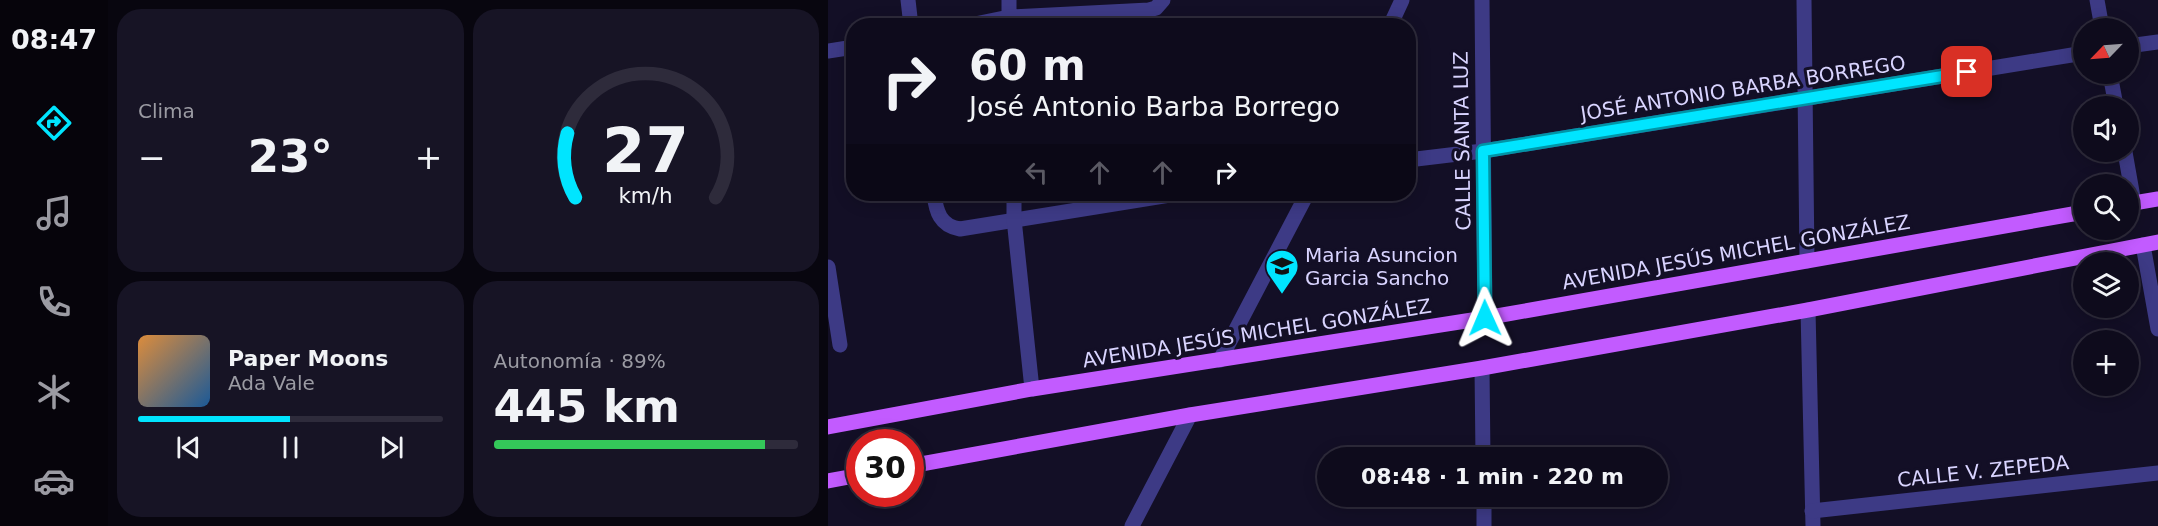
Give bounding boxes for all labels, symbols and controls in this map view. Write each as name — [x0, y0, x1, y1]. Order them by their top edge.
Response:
north arrow — [2073, 18, 2139, 84]
map controls — [2073, 18, 2139, 396]
text: 08:47 — [11, 24, 97, 55]
text: 60 m — [969, 41, 1086, 90]
icon: right — [870, 42, 948, 120]
pin — [1941, 46, 1992, 97]
street label: JOSÉ ANTONIO BARBA BORREGO — [1577, 50, 1907, 126]
street label: CALLE SANTA LUZ — [1448, 51, 1476, 231]
icon: arrive — [1950, 55, 1983, 88]
text: José Antonio Barba Borrego — [969, 91, 1340, 122]
button: sound — [2073, 96, 2139, 162]
text: Clima — [138, 99, 195, 123]
icon: directions — [33, 102, 75, 144]
text: 27 — [602, 114, 689, 187]
text: 23° — [248, 130, 333, 183]
text: − — [138, 138, 166, 177]
text: + — [415, 138, 443, 177]
icon: left — [1020, 156, 1053, 189]
icon: ahead — [1083, 156, 1116, 189]
icon: ahead — [1146, 156, 1179, 189]
icon: right — [1209, 156, 1242, 189]
button: search — [2073, 174, 2139, 240]
text: km/h — [619, 183, 673, 208]
icon: music — [33, 192, 75, 234]
street label: AVENIDA JESÚS MICHEL GONZÁLEZ — [1560, 210, 1912, 294]
place label: Maria Asuncion Garcia Sancho — [1305, 243, 1458, 290]
school or university icon: Maria Asuncion Garcia Sancho — [1264, 248, 1300, 295]
button: layers — [2073, 252, 2139, 318]
icon: phone — [33, 281, 75, 323]
position arrow — [1453, 286, 1517, 350]
street label: AVENIDA JESÚS MICHEL GONZÁLEZ — [1081, 294, 1433, 372]
button: + — [2073, 330, 2139, 396]
text: Paper Moons — [228, 346, 388, 371]
text: Autonomía · 89% — [494, 349, 666, 373]
icon: climate — [33, 371, 75, 413]
text: Ada Vale — [228, 371, 315, 395]
text: 445 km — [494, 380, 680, 433]
speed limit sign: 30 — [846, 429, 924, 507]
icon: previous — [172, 431, 205, 464]
icon: pause — [274, 431, 307, 464]
icon: next — [375, 431, 408, 464]
street label: CALLE V. ZEPEDA — [1896, 450, 2070, 492]
icon: car — [33, 460, 75, 502]
text: 08:48 · 1 min · 220 m — [1361, 464, 1624, 489]

